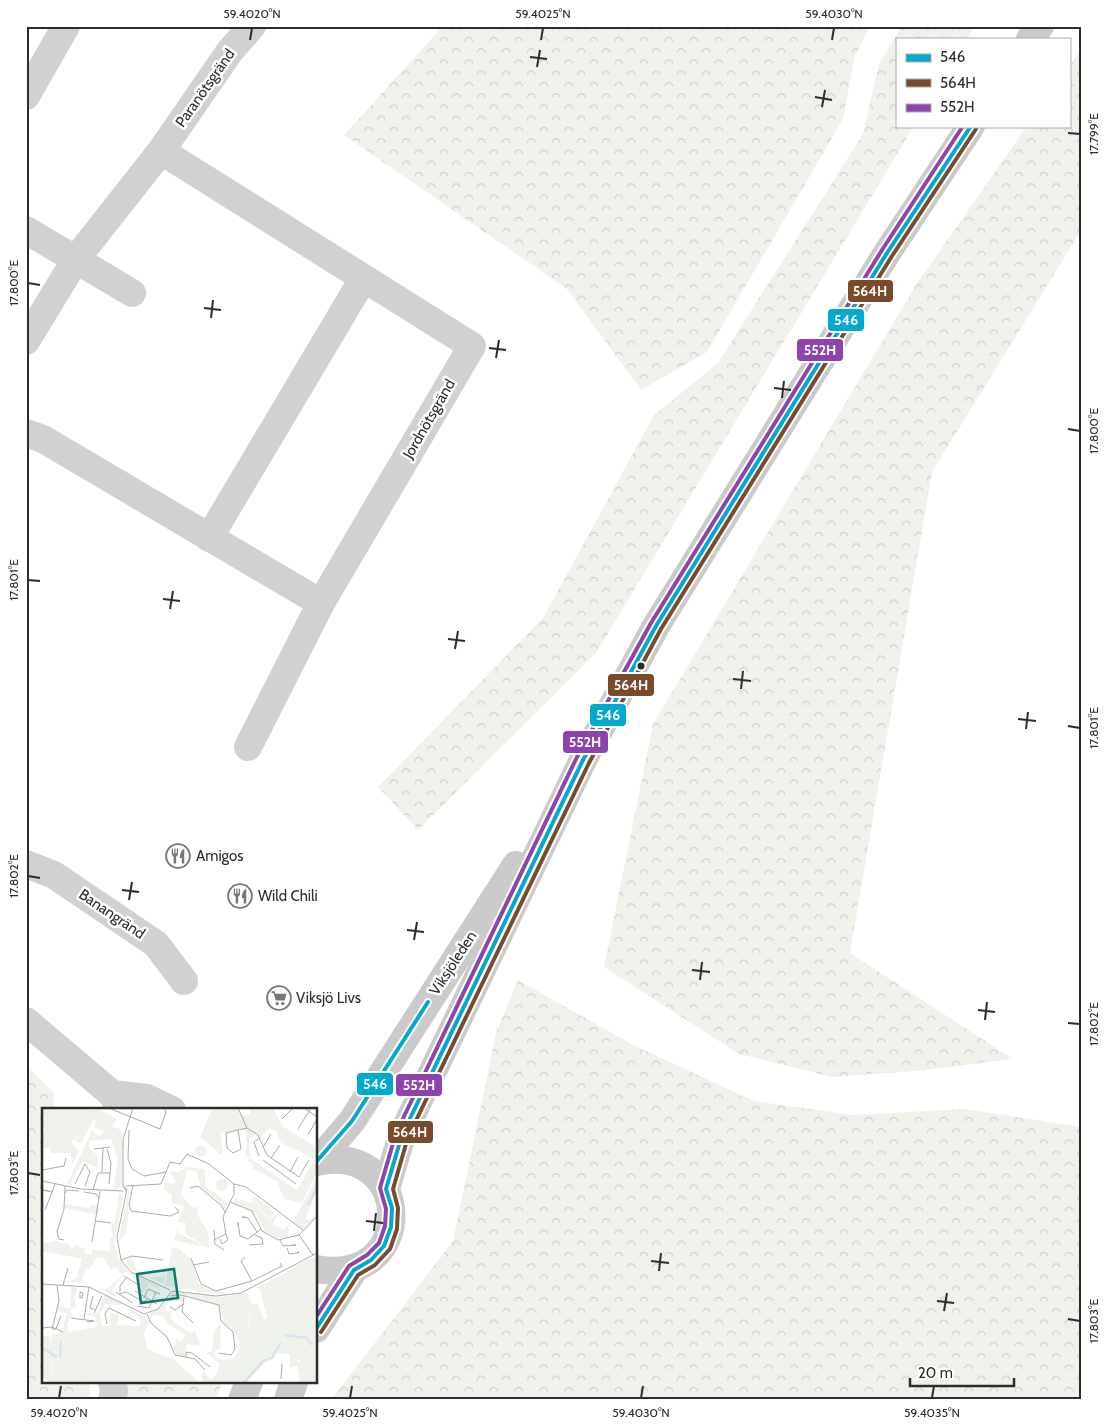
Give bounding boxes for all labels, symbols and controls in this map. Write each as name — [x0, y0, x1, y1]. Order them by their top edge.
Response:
text: 59.4020°N — [223, 6, 281, 21]
text: 59.4025°N — [515, 6, 571, 21]
text: 59.4030°N — [805, 6, 863, 21]
legend — [896, 38, 1070, 128]
street label: Paranötsgränd — [171, 45, 239, 131]
text: 546 — [940, 48, 965, 66]
text: 564H — [940, 74, 976, 92]
text: 552H — [940, 98, 975, 116]
text: 17.799°E — [1086, 113, 1101, 155]
text: 17.800°E — [6, 260, 21, 306]
line badge: 564H — [847, 279, 894, 303]
text: 564H — [853, 282, 887, 300]
line badge: 546 — [827, 308, 865, 332]
text: 546 — [834, 311, 858, 329]
line badge: 552H — [796, 338, 844, 362]
text: 552H — [804, 341, 836, 359]
street label: Jordnötsgränd — [399, 376, 459, 463]
text: 17.800°E — [1086, 408, 1101, 454]
text: 17.801°E — [6, 559, 21, 601]
unlabelled marker — [636, 661, 646, 671]
line badge: 564H — [607, 673, 655, 697]
text: 564H — [614, 676, 648, 694]
line badge: 546 — [589, 703, 627, 727]
text: 546 — [596, 706, 620, 724]
text: 17.801°E — [1086, 707, 1101, 749]
line badge: 552H — [562, 730, 609, 754]
text: 552H — [569, 733, 601, 751]
restaurant icon: Amigos — [165, 843, 191, 869]
place label: Amigos — [196, 847, 244, 865]
text: 17.802°E — [6, 854, 21, 898]
restaurant icon: Wild Chili — [227, 883, 253, 909]
street label: Banangränd — [75, 885, 149, 943]
place label: Wild Chili — [258, 887, 318, 905]
street label: Viksjöleden — [426, 928, 480, 998]
supermarket icon: Viksjö Livs — [266, 985, 292, 1011]
place label: Viksjö Livs — [296, 989, 361, 1007]
text: 17.802°E — [1086, 1002, 1101, 1046]
line badge: 546 — [356, 1072, 394, 1096]
line badge: 552H — [395, 1073, 443, 1097]
text: 546 — [363, 1075, 387, 1093]
text: 552H — [403, 1076, 435, 1094]
inset map — [42, 1108, 318, 1384]
line badge: 564H — [387, 1120, 434, 1144]
text: 564H — [393, 1123, 427, 1141]
text: 17.803°E — [6, 1151, 21, 1195]
text: 17.803°E — [1086, 1299, 1101, 1343]
scale bar — [910, 1356, 1014, 1388]
text: 20 m — [918, 1364, 953, 1382]
text: 59.4020°N — [30, 1405, 88, 1420]
text: 59.4025°N — [322, 1405, 378, 1420]
text: 59.4030°N — [612, 1405, 670, 1420]
text: 59.4035°N — [904, 1405, 960, 1420]

